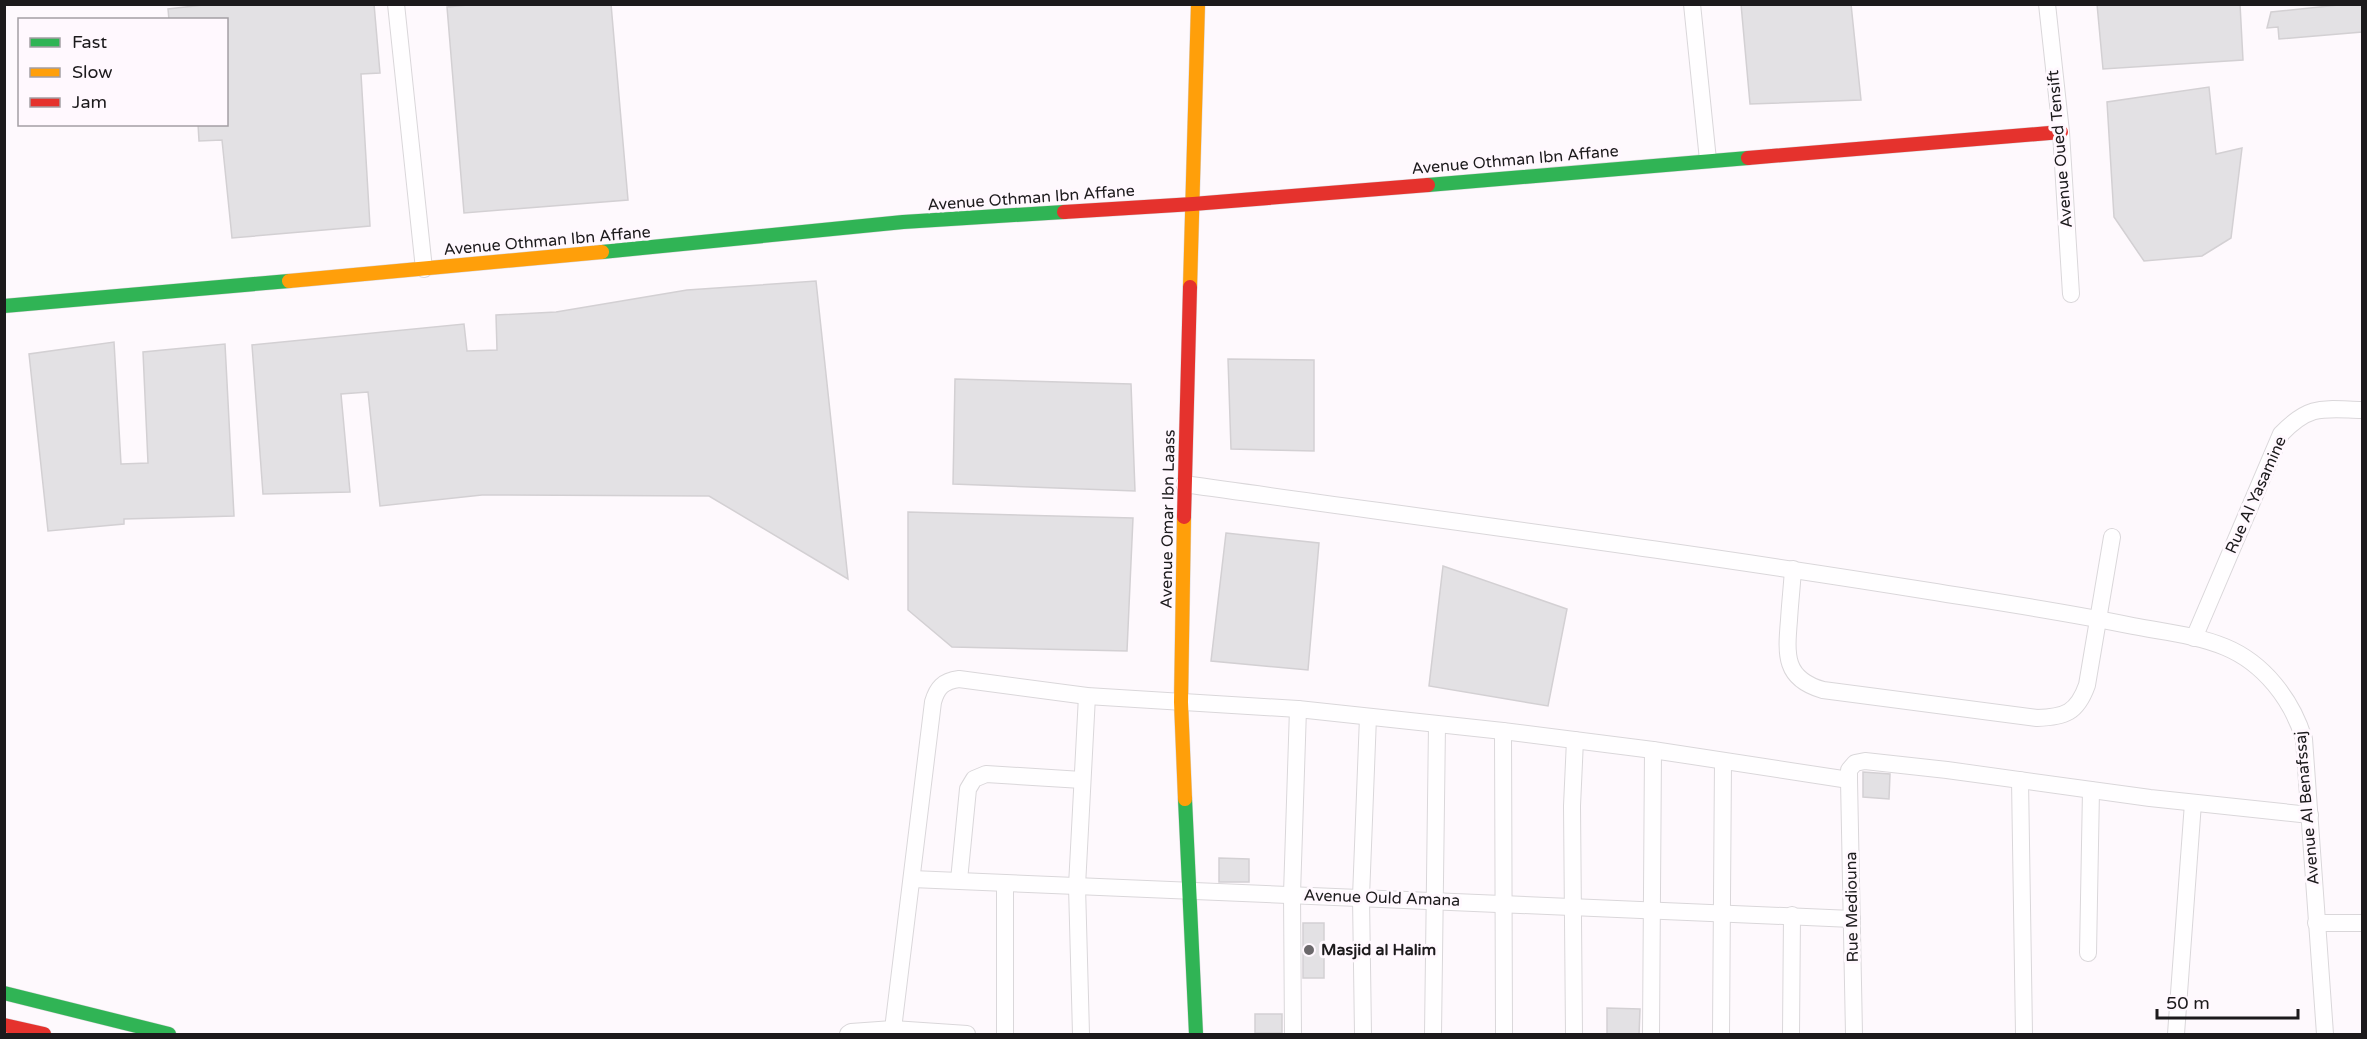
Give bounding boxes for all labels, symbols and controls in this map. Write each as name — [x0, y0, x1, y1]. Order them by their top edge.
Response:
legend — [18, 18, 228, 126]
text: Fast — [72, 31, 107, 53]
text: Slow — [72, 61, 113, 83]
street label: Avenue Oued Tensift — [2043, 69, 2077, 229]
text: Jam — [72, 91, 107, 113]
street label: Avenue Othman Ibn Affane — [1411, 141, 1619, 179]
street label: Avenue Othman Ibn Affane — [927, 181, 1135, 215]
street label: Avenue Othman Ibn Affane — [443, 222, 651, 260]
street label: Avenue Omar Ibn Laass — [1156, 429, 1180, 609]
street label: Rue Al Yasamine — [2221, 433, 2291, 557]
street label: Avenue Al Benafssaj — [2290, 730, 2324, 886]
street label: Rue Mediouna — [1841, 851, 1863, 963]
street label: Avenue Ould Amana — [1303, 885, 1461, 911]
place label: Masjid al Halim — [1321, 940, 1436, 960]
marker: Masjid al Halim — [1302, 943, 1316, 957]
scale bar — [2157, 982, 2298, 1020]
text: 50 m — [2166, 992, 2210, 1014]

